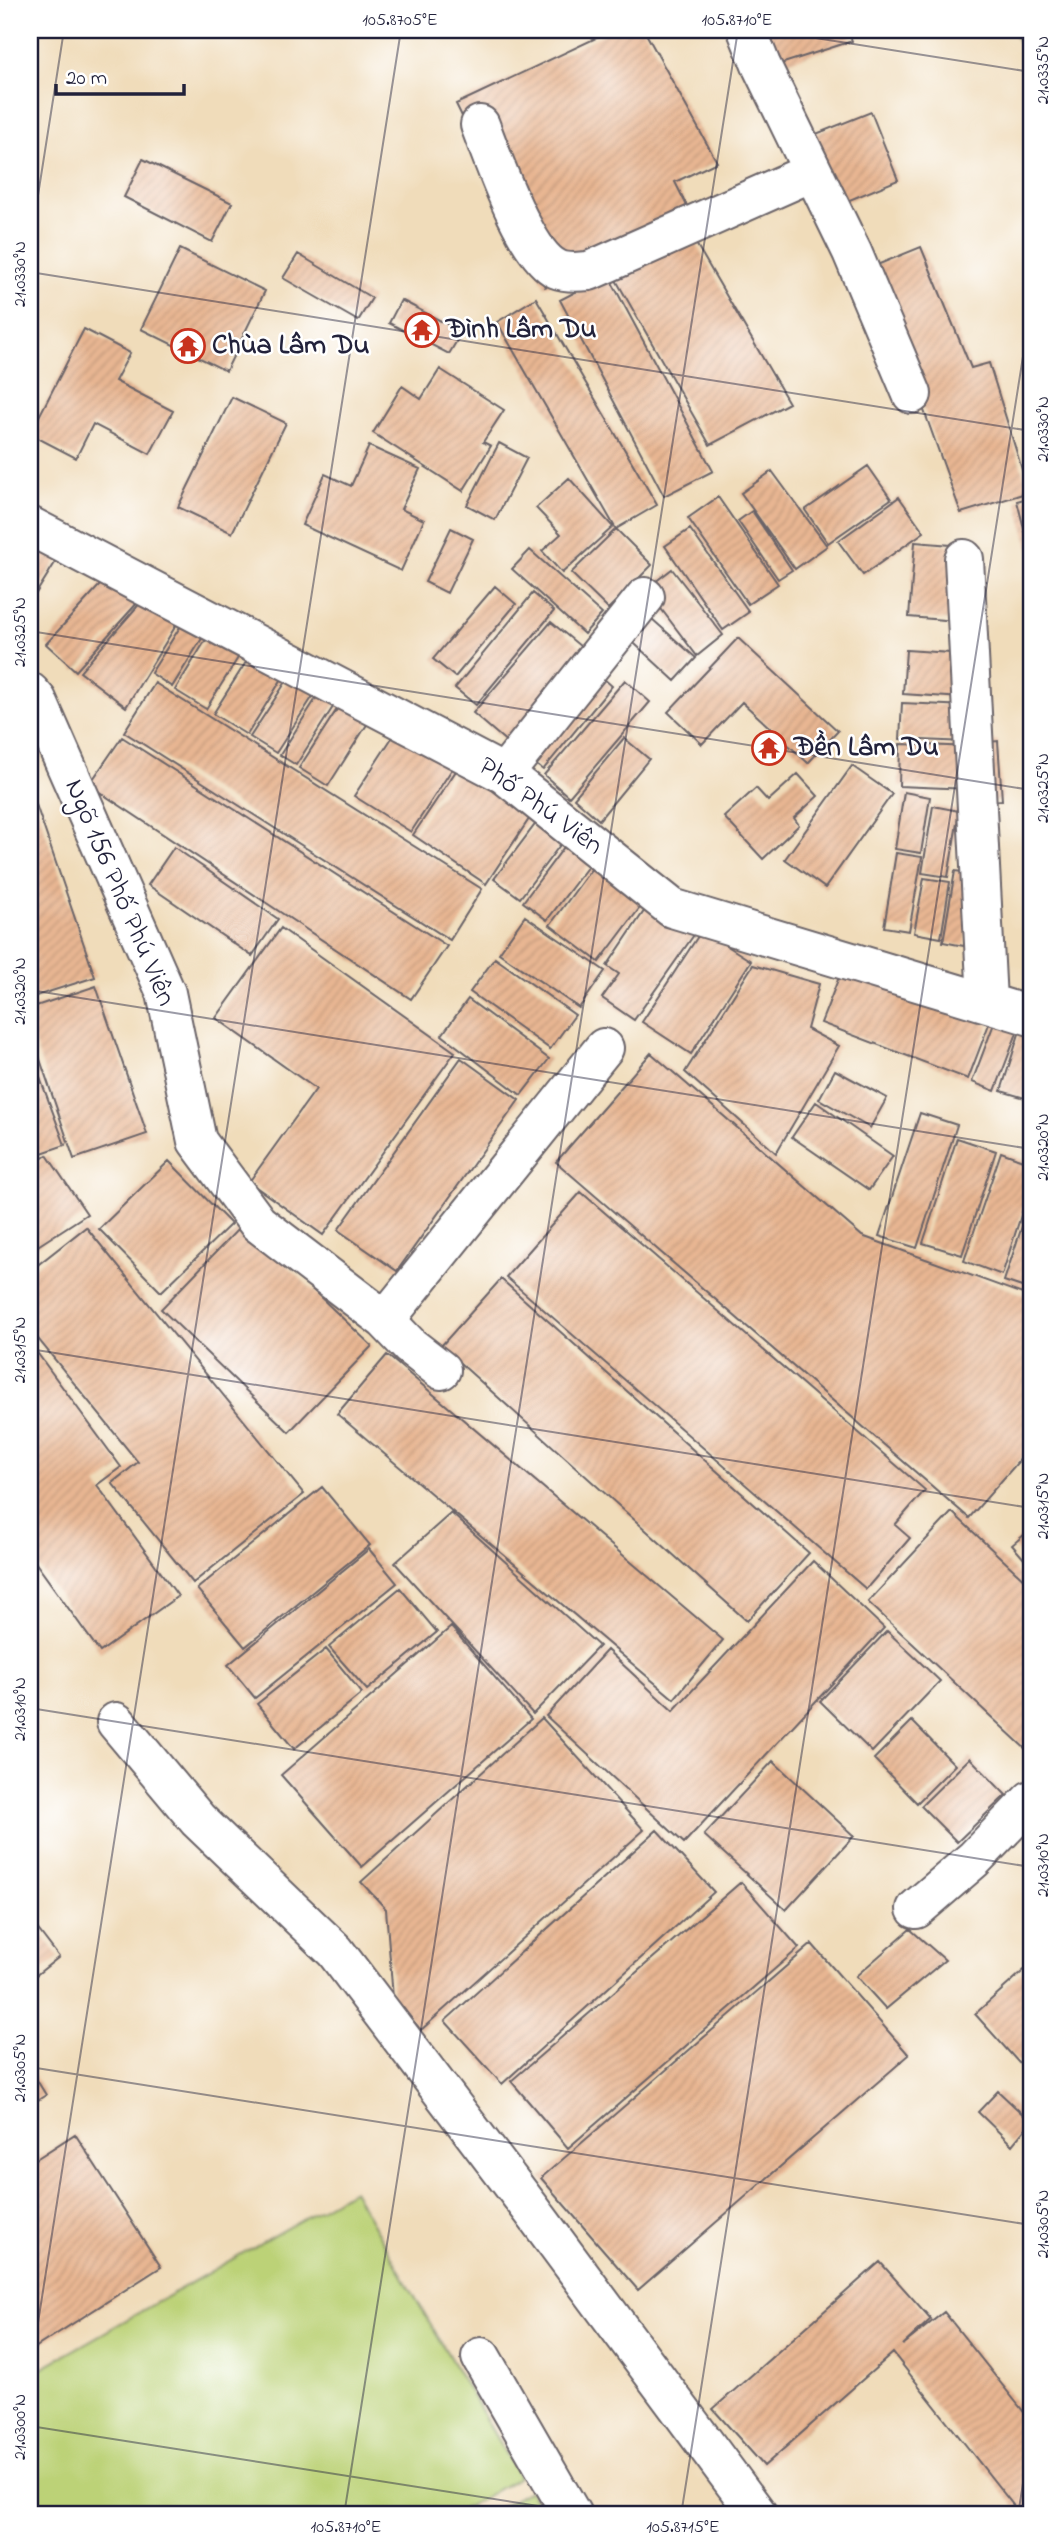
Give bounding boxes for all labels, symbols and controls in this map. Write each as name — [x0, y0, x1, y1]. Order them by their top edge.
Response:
text: 105.8705°E — [362, 8, 438, 34]
text: 105.8710°E — [702, 8, 773, 34]
text: 21.0335°N — [1031, 36, 1057, 104]
scale bar — [56, 52, 184, 96]
text: 20 m — [66, 64, 107, 94]
text: 21.0330°N — [8, 241, 34, 307]
place label: Đình Lâm Du — [444, 310, 596, 351]
temple icon: Đình Lâm Du — [403, 311, 441, 349]
place label: Chùa Lâm Du — [212, 326, 369, 367]
temple icon: Chùa Lâm Du — [169, 327, 207, 365]
text: 21.0330°N — [1031, 396, 1057, 462]
text: 21.0325°N — [8, 597, 34, 667]
place label: Đền Lâm Du — [792, 728, 939, 769]
temple icon: Đền Lâm Du — [750, 729, 788, 767]
street label: Phố Phú Viên — [469, 747, 611, 867]
text: 21.0325°N — [1031, 753, 1057, 823]
street label: Ngõ 156 Phố Phú Viên — [53, 773, 185, 1013]
text: 21.0320°N — [8, 957, 34, 1025]
text: 21.0320°N — [1031, 1113, 1057, 1181]
text: 21.0315°N — [8, 1317, 34, 1383]
text: 21.0315°N — [1031, 1473, 1057, 1539]
text: 21.0310°N — [8, 1677, 34, 1741]
text: 21.0310°N — [1031, 1833, 1057, 1897]
text: 21.0305°N — [8, 2034, 34, 2102]
text: 21.0305°N — [1031, 2190, 1057, 2258]
text: 21.0300°N — [8, 2394, 34, 2460]
text: 105.8710°E — [311, 2515, 382, 2541]
text: 105.8715°E — [646, 2515, 720, 2541]

